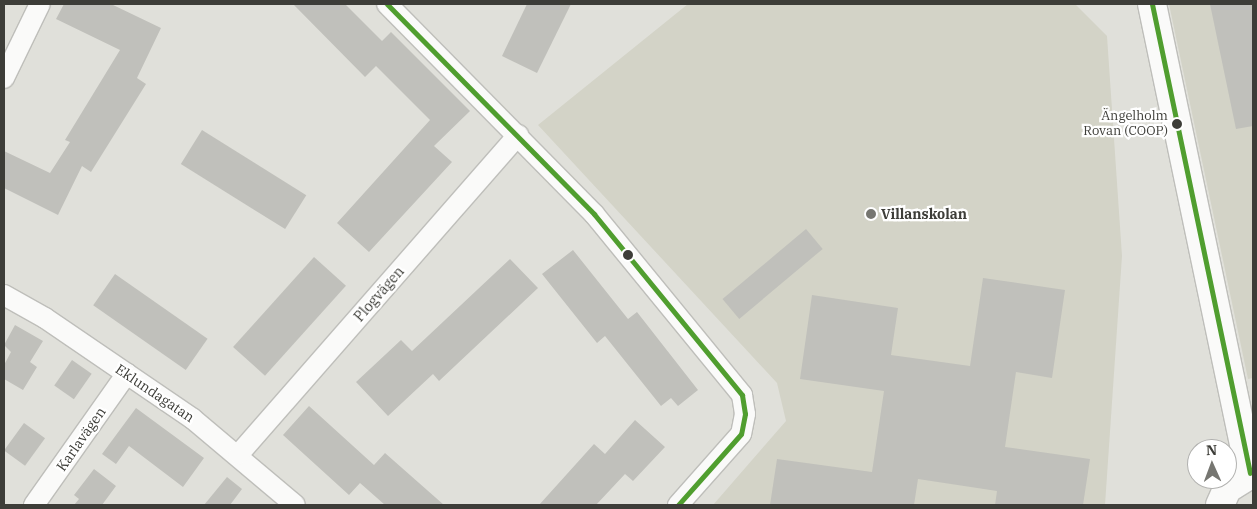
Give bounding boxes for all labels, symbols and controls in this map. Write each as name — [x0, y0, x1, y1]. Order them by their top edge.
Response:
place label: Ängelholm Rovan (COOP) — [1083, 109, 1168, 140]
marker: Ängelholm Rovan (COOP) — [1172, 119, 1182, 129]
place label: Villanskolan — [881, 206, 967, 222]
marker: Villanskolan — [865, 208, 877, 220]
unlabelled marker — [623, 250, 633, 260]
street label: Plogvägen — [351, 263, 407, 325]
street label: Eklundagatan — [112, 360, 198, 426]
street label: Karlavägen — [53, 404, 109, 474]
north arrow — [1187, 439, 1237, 489]
text: N — [1206, 441, 1217, 459]

